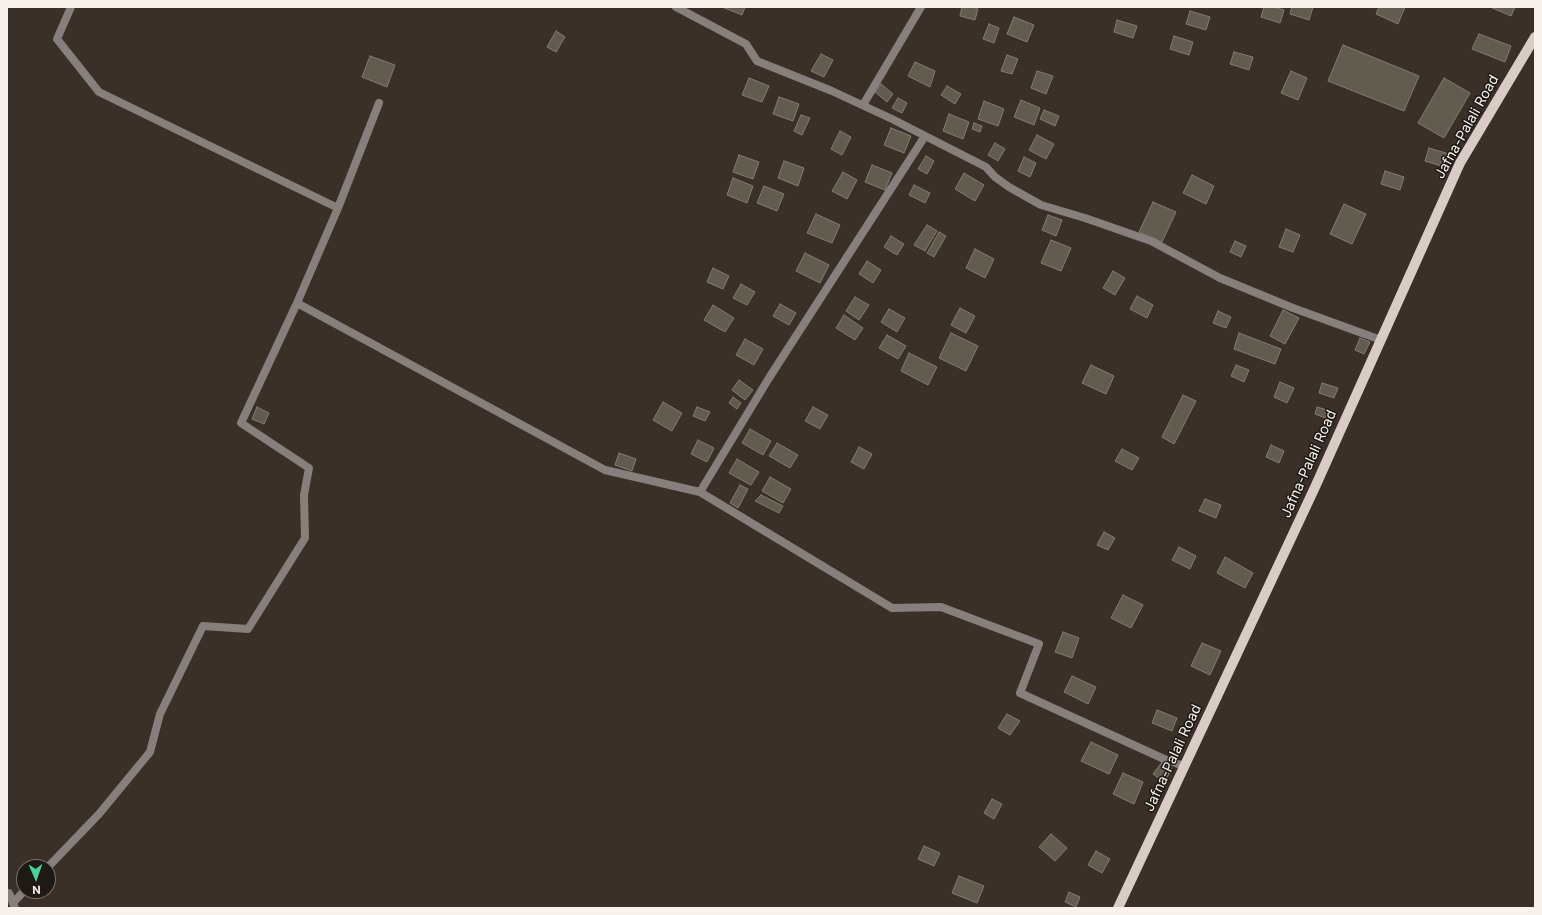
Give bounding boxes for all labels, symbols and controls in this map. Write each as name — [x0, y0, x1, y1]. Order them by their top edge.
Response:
street label: Jafna-Palali Road — [1431, 72, 1503, 182]
street label: Jafna-Palali Road — [1278, 408, 1340, 520]
street label: Jafna-Palali Road — [1141, 702, 1205, 814]
north arrow — [16, 859, 56, 899]
text: N — [32, 883, 41, 897]

